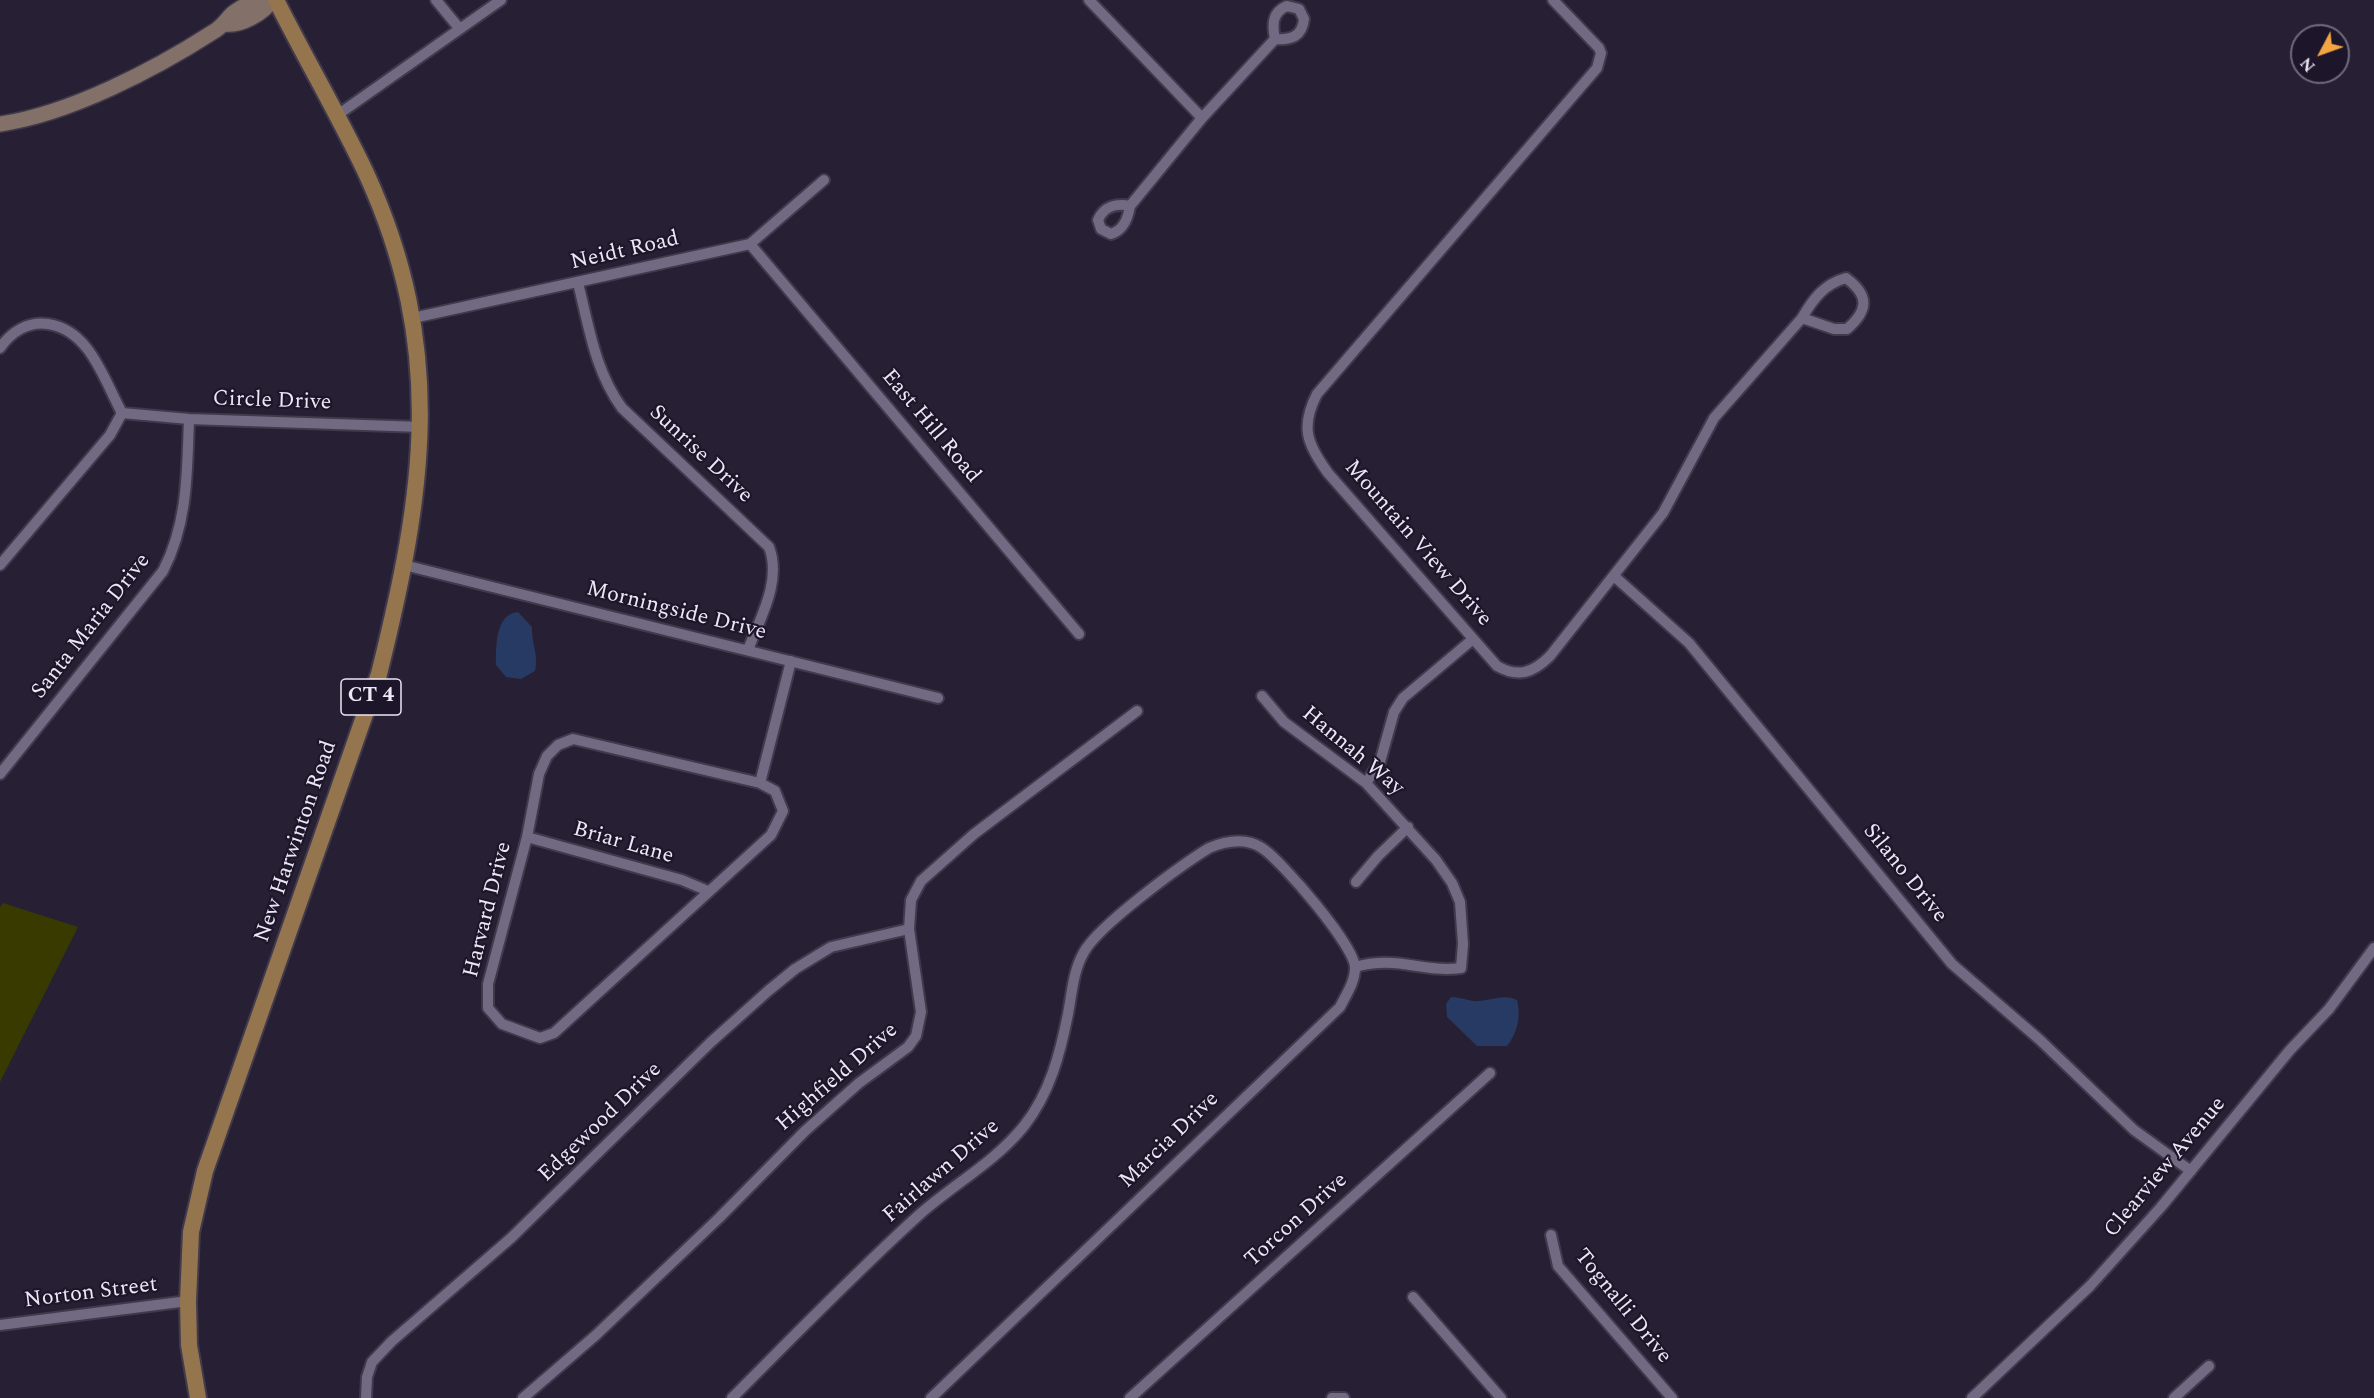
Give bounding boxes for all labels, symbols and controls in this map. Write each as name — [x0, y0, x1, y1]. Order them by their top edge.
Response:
north arrow — [2290, 24, 2350, 84]
text: N — [2295, 52, 2321, 77]
street label: Neidt Road — [568, 227, 682, 277]
street label: East Hill Road — [875, 365, 985, 489]
street label: Circle Drive — [212, 387, 332, 417]
street label: Sunrise Drive — [643, 400, 757, 510]
street label: Mountain View Drive — [1338, 455, 1496, 633]
street label: Santa Maria Drive — [27, 549, 157, 705]
street label: Morningside Drive — [583, 577, 769, 647]
road number: CT 4 — [341, 679, 401, 715]
street label: Hannah Way — [1295, 702, 1409, 802]
street label: New Harwinton Road — [250, 738, 344, 946]
street label: Briar Lane — [570, 817, 676, 871]
street label: Silano Drive — [1856, 819, 1952, 929]
street label: Harvard Drive — [459, 839, 519, 981]
street label: Highfield Drive — [772, 1018, 904, 1138]
street label: Edgewood Drive — [534, 1057, 668, 1189]
street label: Marcia Drive — [1115, 1087, 1225, 1195]
street label: Clearview Avenue — [2099, 1092, 2233, 1244]
street label: Fairlawn Drive — [878, 1114, 1006, 1230]
street label: Torcon Drive — [1240, 1168, 1354, 1274]
street label: Tognalli Drive — [1568, 1244, 1676, 1370]
street label: Norton Street — [23, 1273, 159, 1315]

